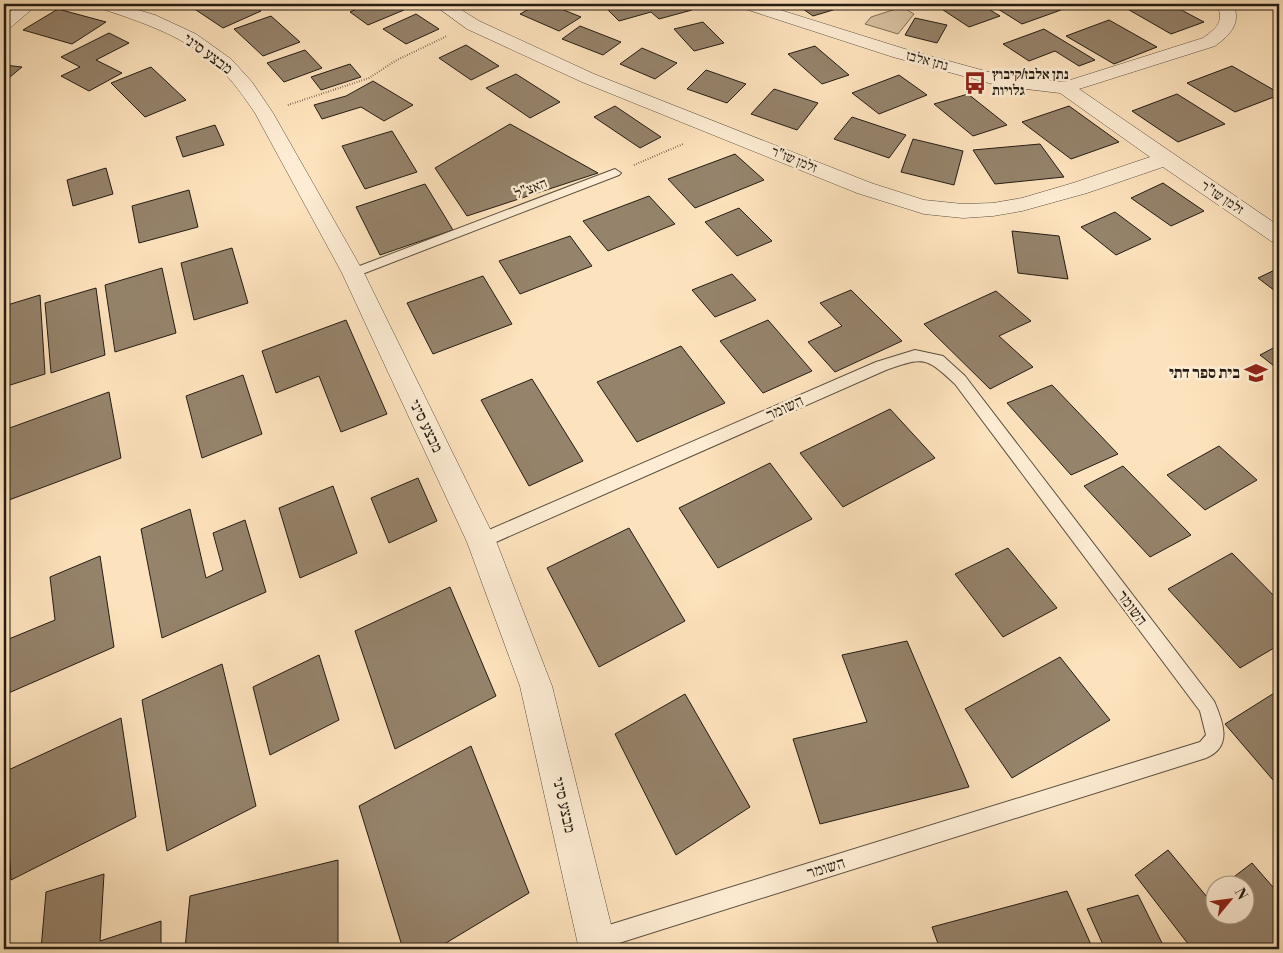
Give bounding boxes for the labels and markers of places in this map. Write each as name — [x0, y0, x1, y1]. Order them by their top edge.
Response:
place label: נתן אלבז/קיבוץ גלויות — [992, 66, 1069, 100]
bus stop icon: נתן אלבז/קיבוץ גלויות — [962, 70, 988, 96]
school or university icon: בית ספר דתי — [1243, 360, 1269, 386]
place label: בית ספר דתי — [1169, 363, 1240, 383]

